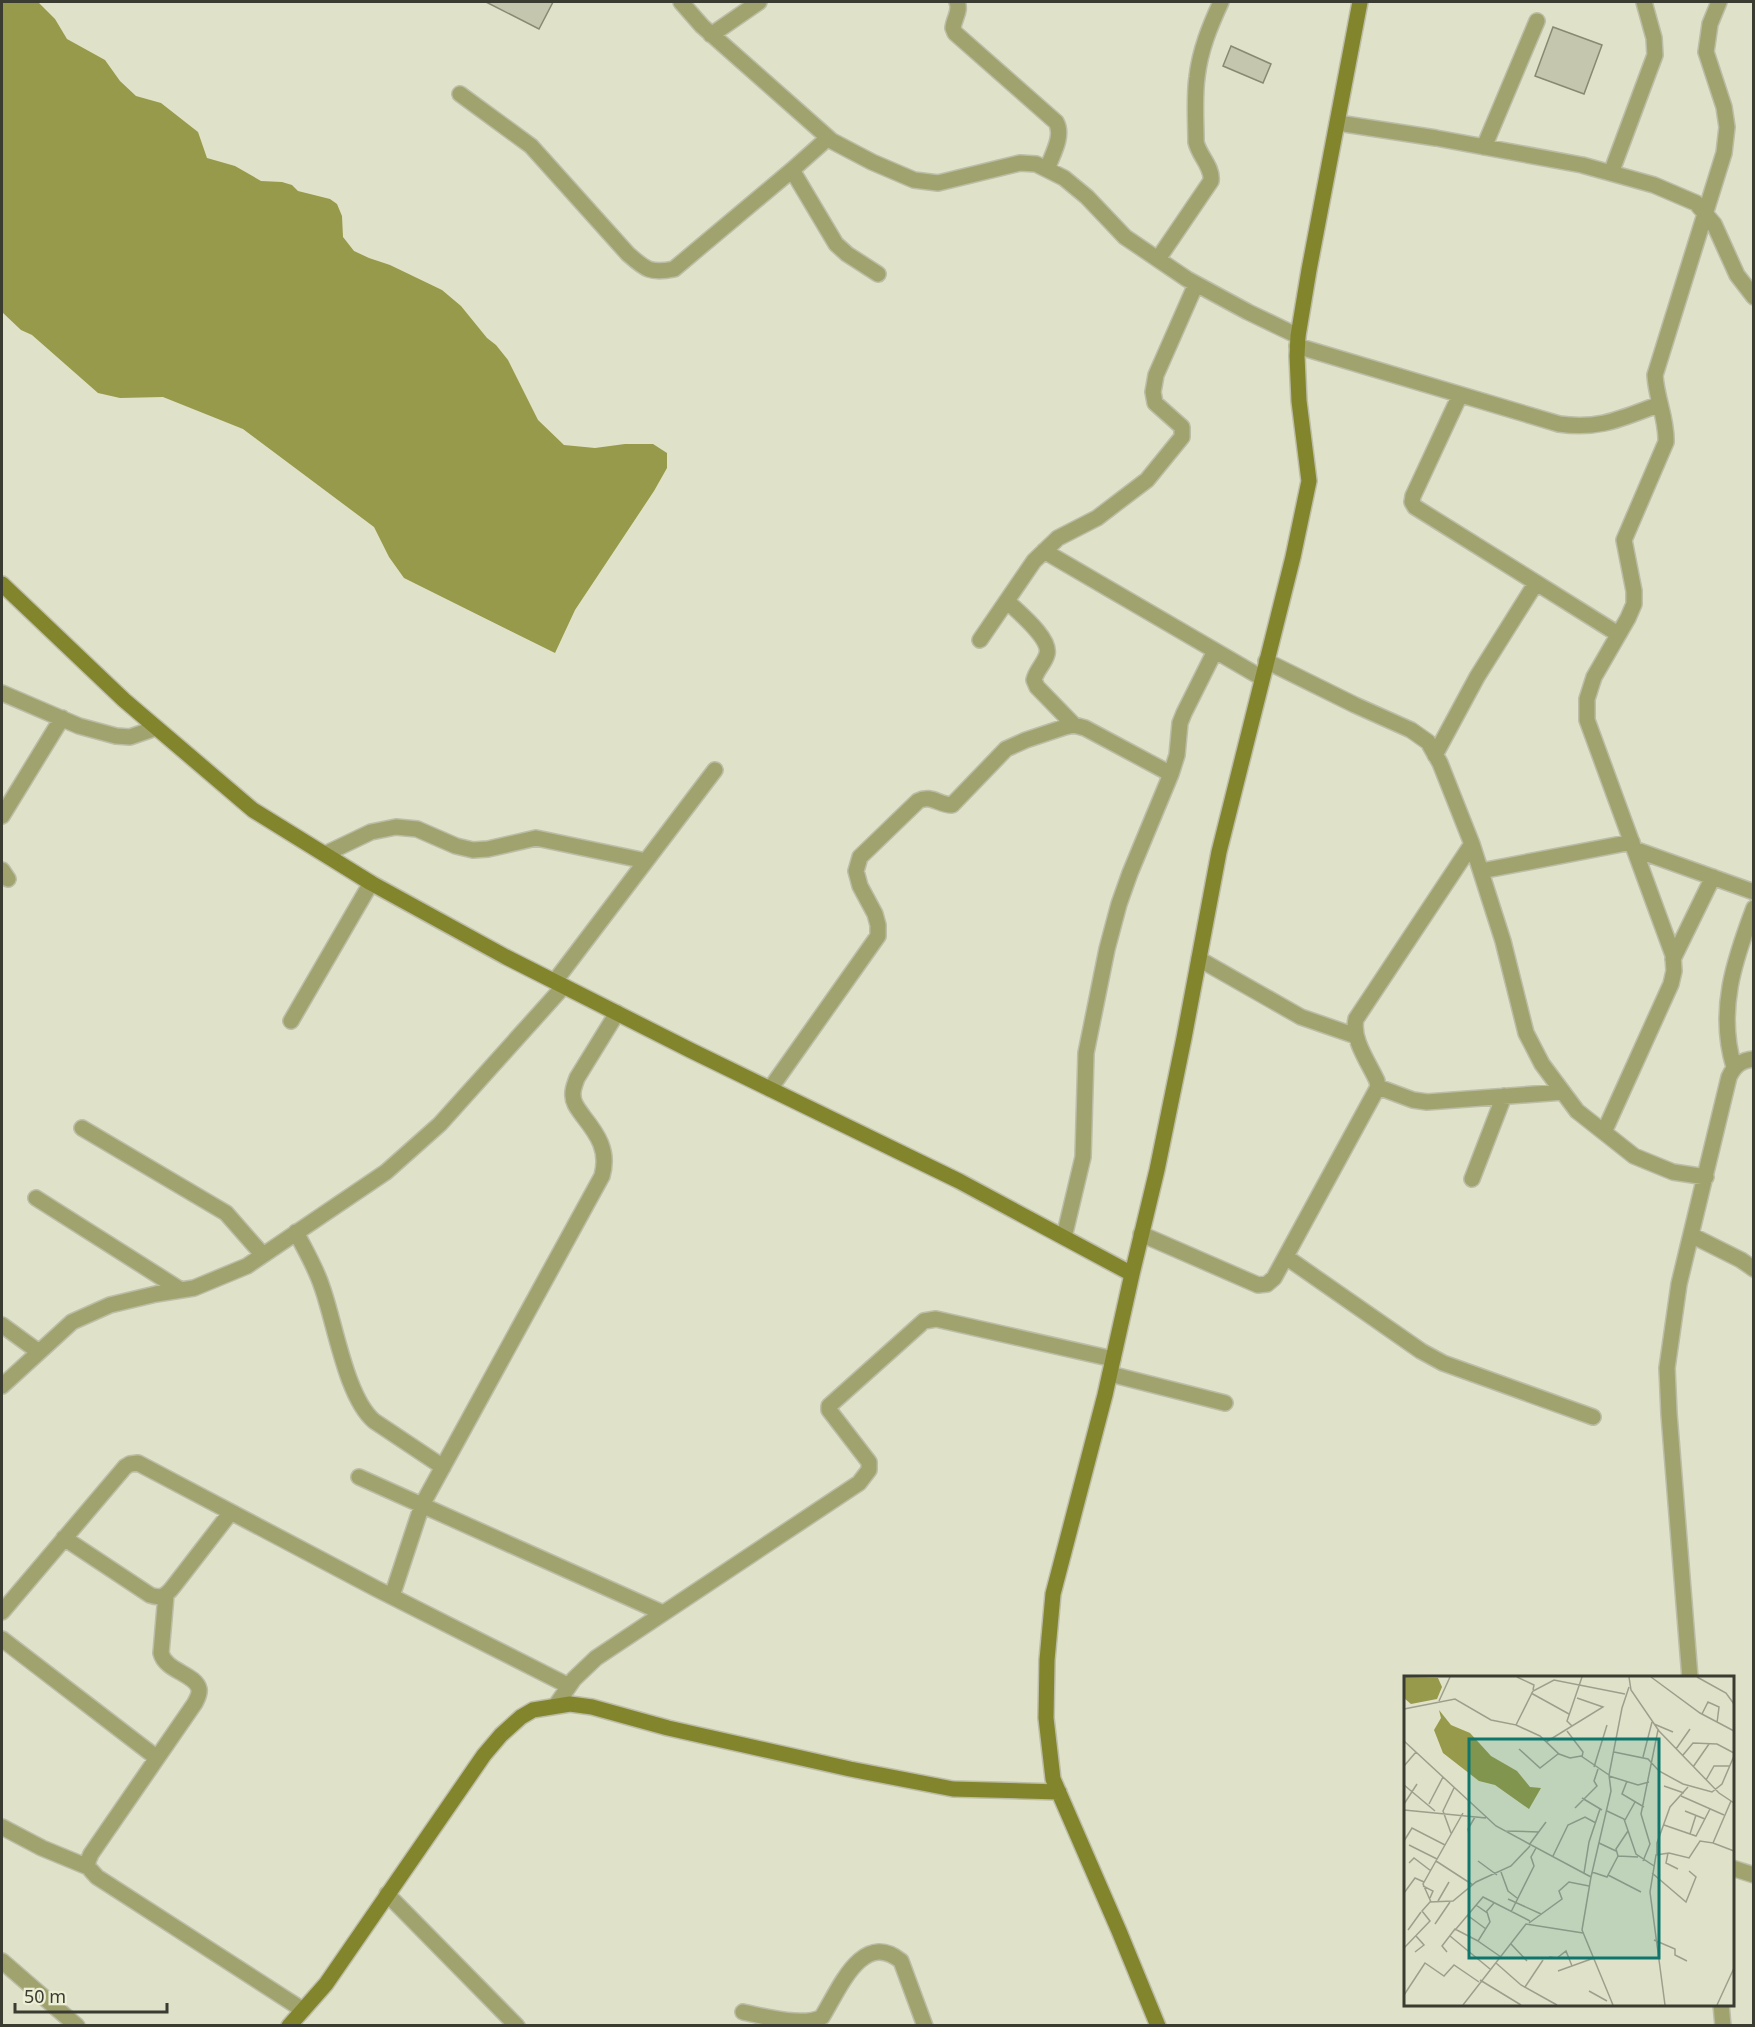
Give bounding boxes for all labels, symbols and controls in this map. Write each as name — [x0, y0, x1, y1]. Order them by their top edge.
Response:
inset map — [1404, 1676, 1734, 2006]
scale bar — [15, 1976, 166, 2014]
text: 50 m — [24, 1984, 66, 2008]

